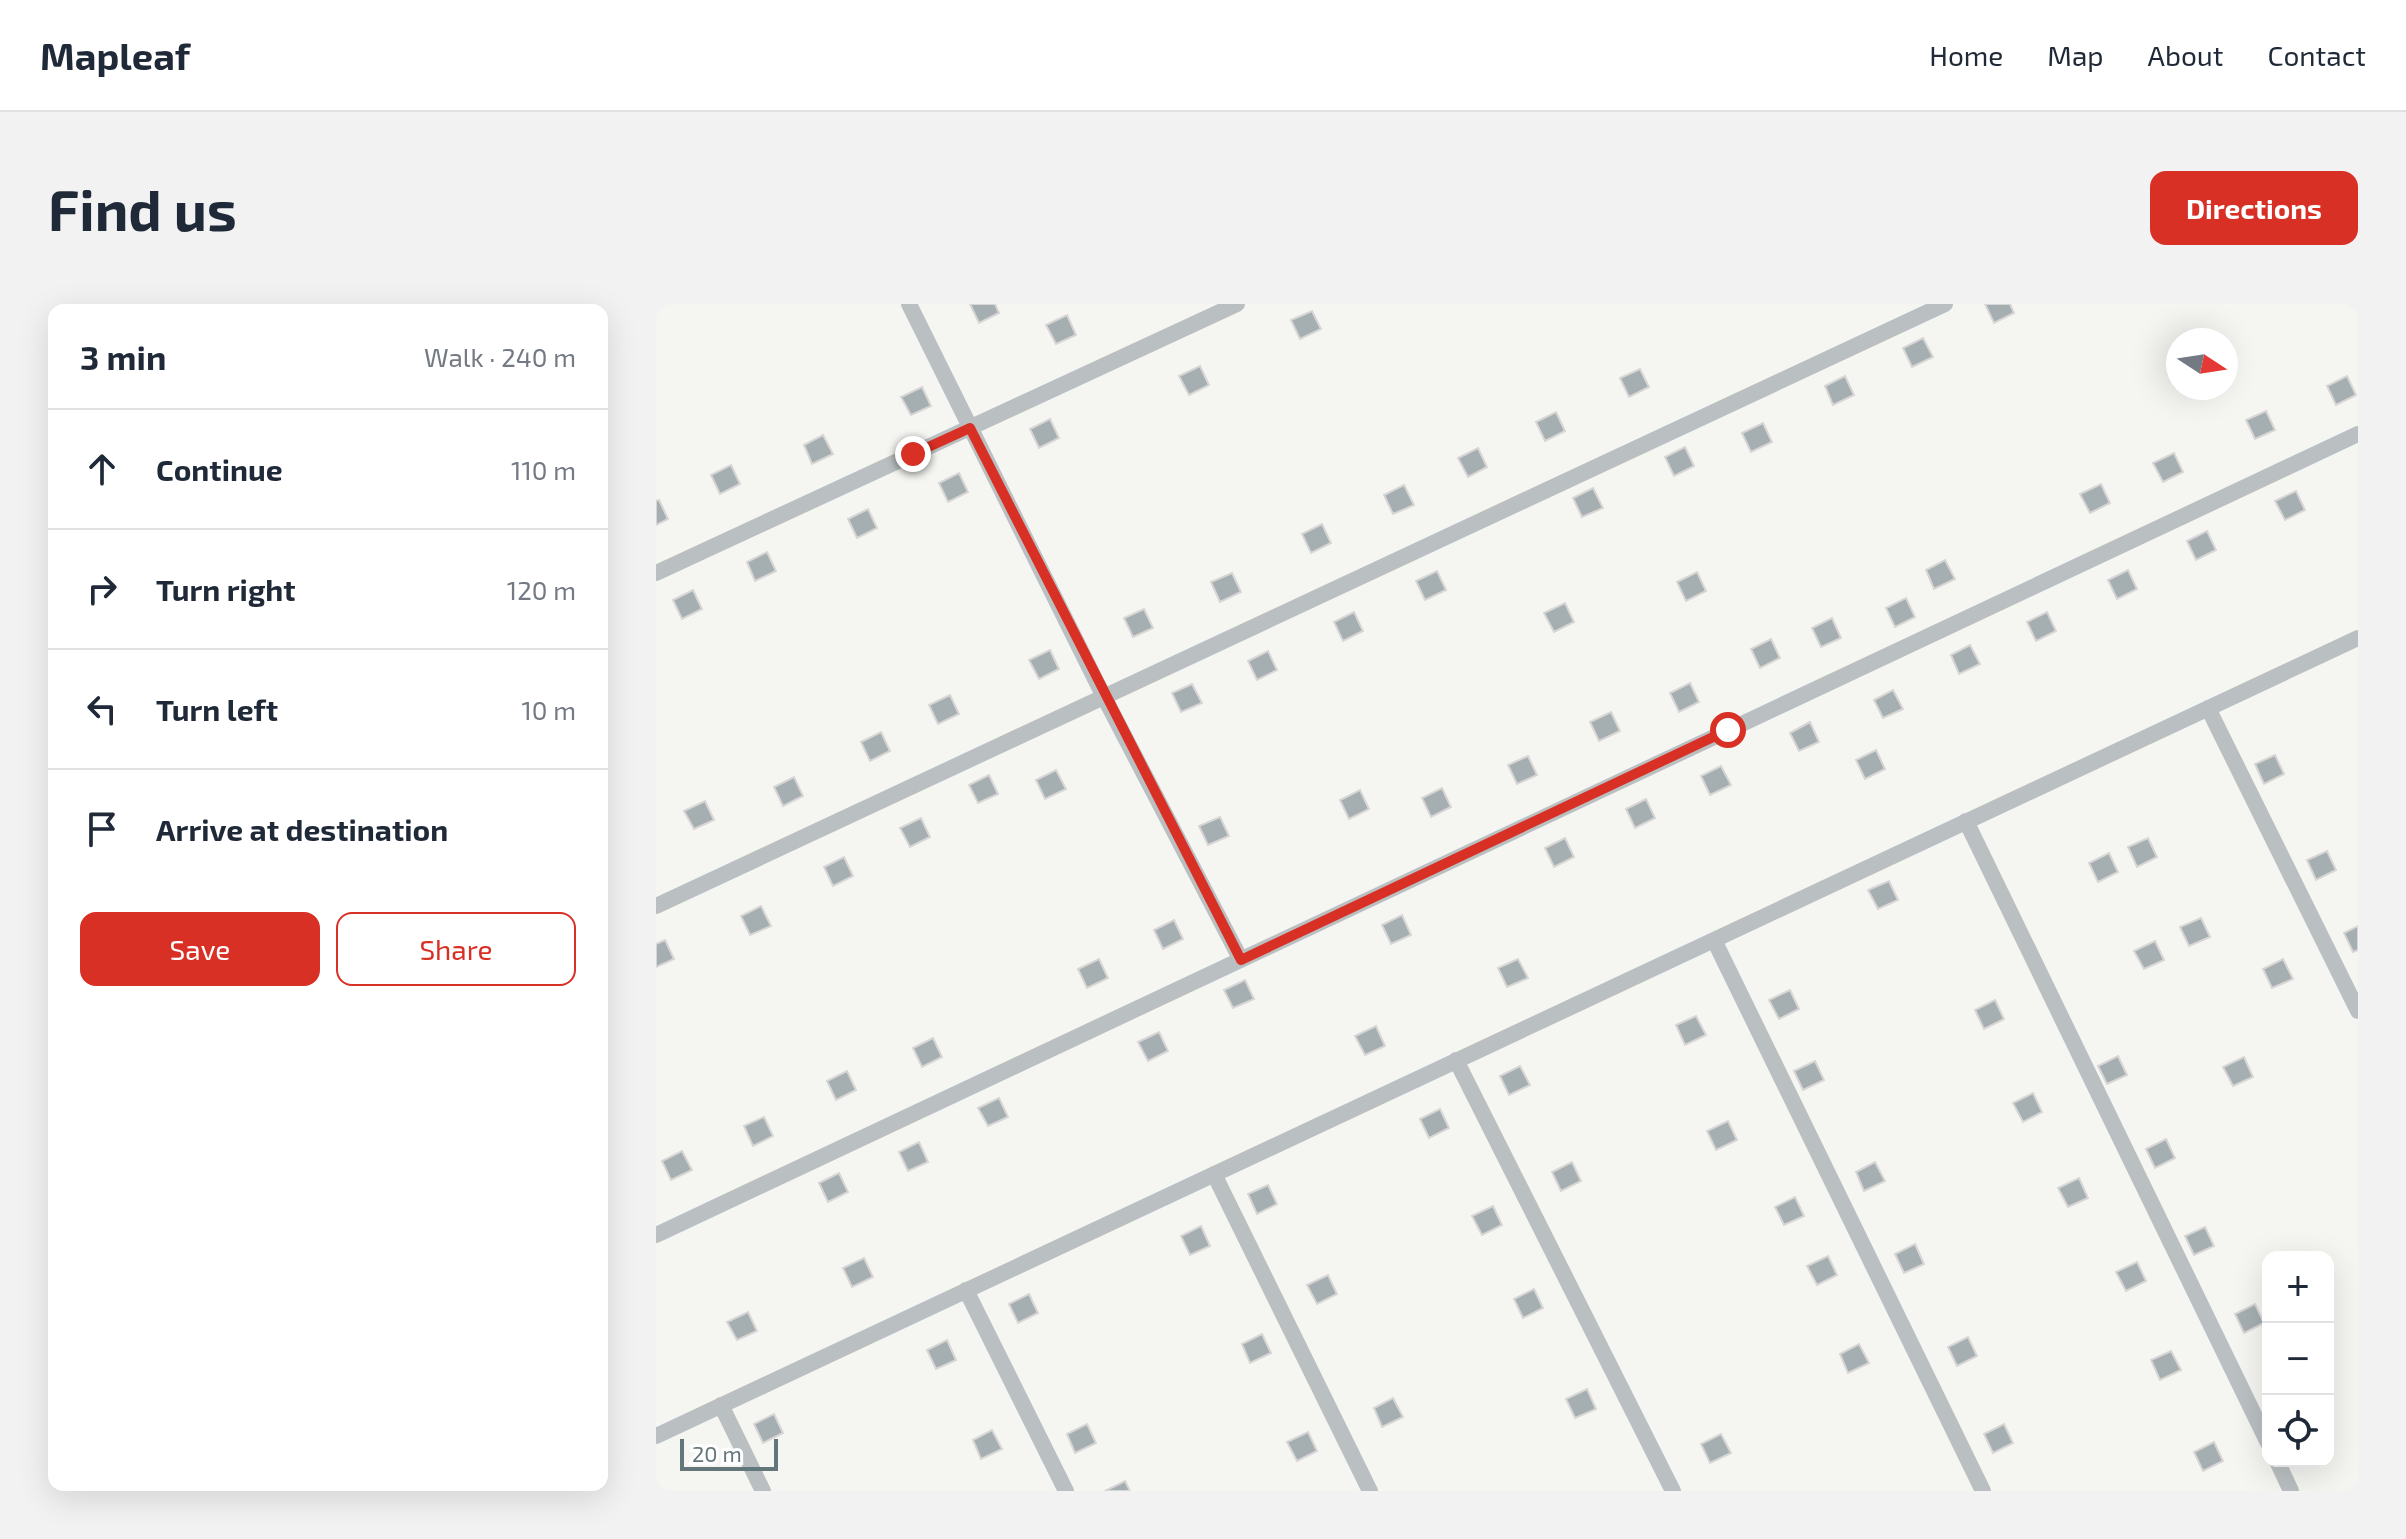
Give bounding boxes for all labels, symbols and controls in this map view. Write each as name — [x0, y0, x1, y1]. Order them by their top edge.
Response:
text: Mapleaf — [40, 32, 190, 78]
text: Home — [1929, 38, 2003, 72]
text: Map — [2047, 38, 2104, 72]
text: About — [2148, 38, 2223, 72]
text: Contact — [2267, 38, 2366, 72]
button: Directions — [2150, 171, 2358, 245]
text: Find us — [48, 175, 237, 242]
north arrow — [2166, 328, 2238, 400]
text: 3 min — [80, 336, 166, 377]
text: Walk · 240 m — [424, 341, 576, 372]
route end — [895, 436, 931, 472]
icon: ahead — [80, 447, 124, 491]
text: Continue — [156, 451, 283, 487]
text: 110 m — [511, 454, 576, 485]
icon: right — [80, 567, 124, 611]
text: Turn right — [156, 571, 296, 607]
text: 120 m — [507, 574, 576, 605]
icon: left — [80, 687, 124, 731]
text: Turn left — [156, 691, 278, 727]
text: 10 m — [521, 694, 576, 725]
route start — [1710, 712, 1746, 748]
icon: arrive — [80, 807, 124, 851]
text: Arrive at destination — [156, 811, 448, 847]
button: Save — [80, 912, 320, 986]
button: Share — [336, 912, 576, 986]
map controls — [2262, 1251, 2334, 1467]
button: + — [2262, 1251, 2334, 1323]
button: − — [2262, 1323, 2334, 1395]
button: locate — [2262, 1395, 2334, 1467]
scale bar — [680, 1435, 778, 1471]
text: 20 m — [692, 1440, 742, 1466]

